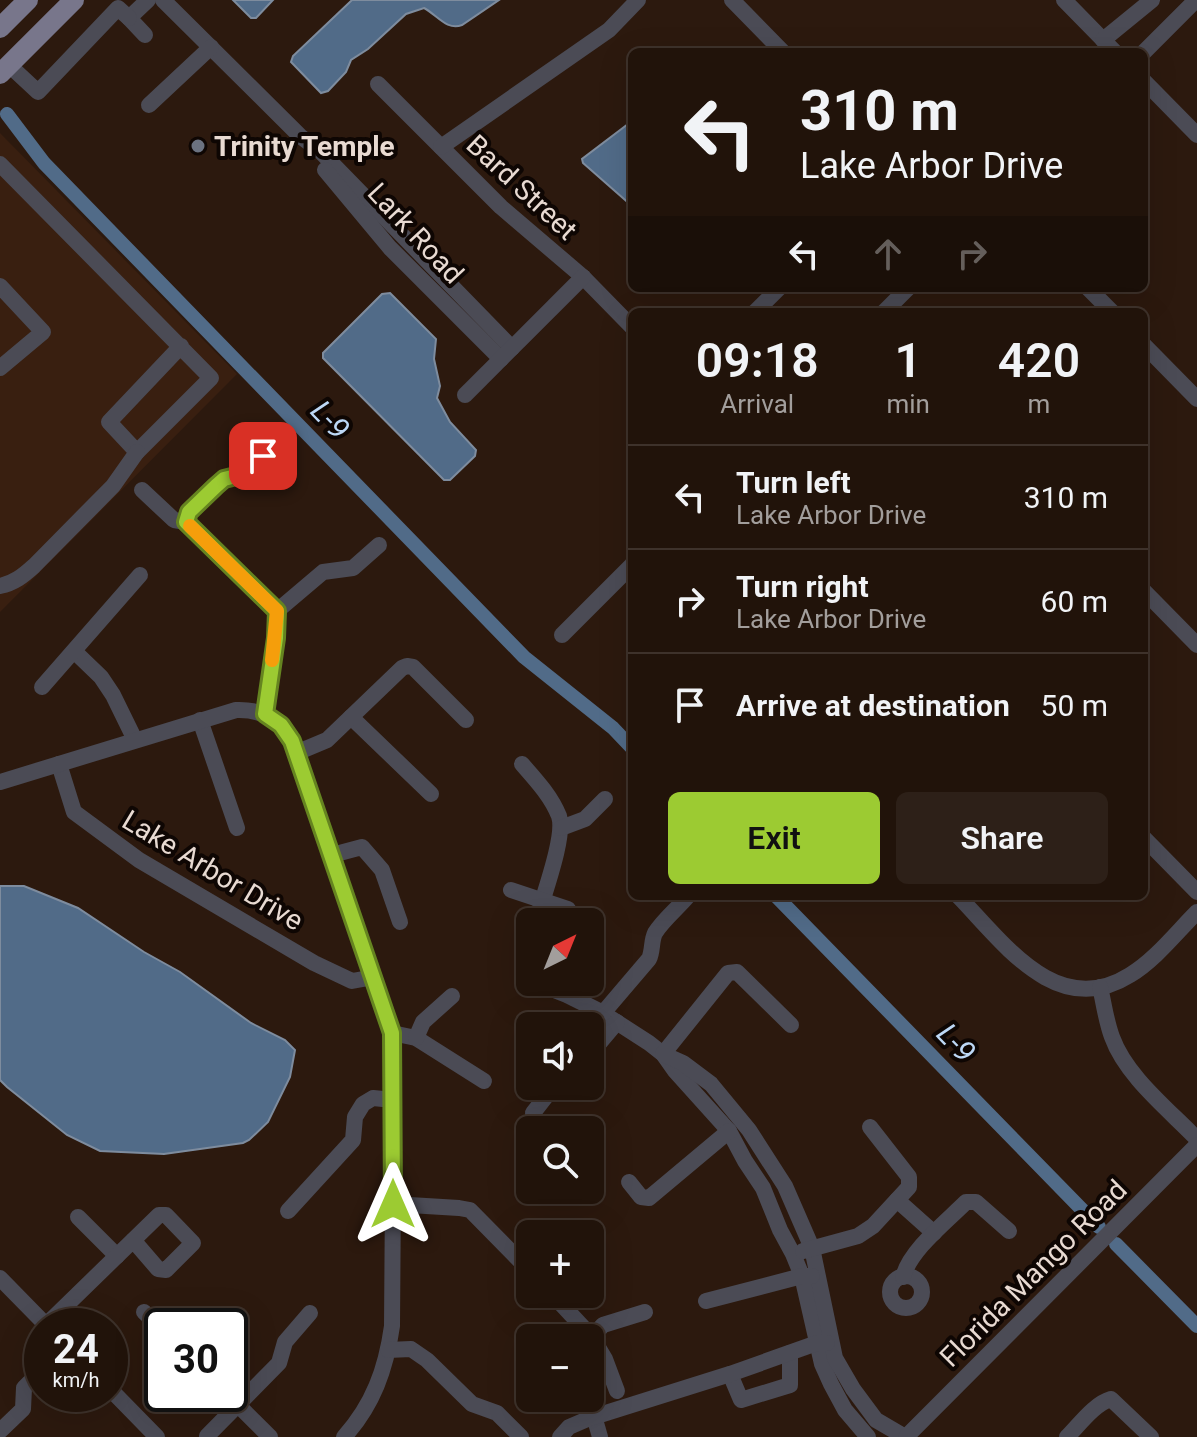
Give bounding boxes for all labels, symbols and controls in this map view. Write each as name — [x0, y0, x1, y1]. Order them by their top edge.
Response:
text: 310 m — [800, 78, 959, 144]
icon: left — [668, 80, 772, 184]
street label: Bard Street — [460, 128, 584, 247]
place label: Trinity Temple — [214, 130, 395, 163]
marker: Trinity Temple — [189, 137, 207, 155]
text: Lake Arbor Drive — [800, 145, 1063, 187]
street label: Lark Road — [361, 176, 470, 290]
icon: left — [782, 232, 826, 276]
icon: ahead — [866, 232, 910, 276]
icon: right — [950, 232, 994, 276]
text: 09:18 — [696, 332, 819, 389]
text: 1 — [895, 332, 922, 389]
text: 420 — [998, 332, 1080, 389]
text: Arrival — [720, 389, 794, 419]
text: min — [886, 389, 930, 419]
text: m — [1028, 389, 1050, 419]
water label: L-9 — [304, 393, 357, 446]
pin — [229, 422, 297, 490]
icon: arrive — [241, 434, 285, 478]
text: Turn left — [736, 465, 851, 500]
icon: left — [668, 475, 712, 519]
text: 310 m — [1024, 480, 1108, 515]
text: Lake Arbor Drive — [736, 500, 926, 530]
text: Turn right — [736, 569, 869, 604]
icon: right — [668, 579, 712, 623]
text: 60 m — [1041, 584, 1108, 619]
text: Lake Arbor Drive — [736, 604, 926, 634]
icon: arrive — [668, 683, 712, 727]
text: Arrive at destination — [736, 688, 1010, 723]
text: 50 m — [1041, 688, 1108, 723]
button: Exit — [668, 792, 880, 884]
button: Share — [896, 792, 1108, 884]
street label: Lake Arbor Drive — [116, 804, 309, 937]
north arrow — [516, 908, 604, 996]
map controls — [516, 908, 604, 1412]
button: sound — [516, 1012, 604, 1100]
water label: L-9 — [930, 1016, 983, 1069]
button: search — [516, 1116, 604, 1204]
position arrow — [351, 1162, 435, 1246]
street label: Florida Mango Road — [933, 1173, 1134, 1374]
button: + — [516, 1220, 604, 1308]
speed limit sign: 30 — [144, 1308, 248, 1412]
button: − — [516, 1324, 604, 1412]
text: 24 — [53, 1326, 99, 1373]
text: km/h — [53, 1368, 99, 1392]

